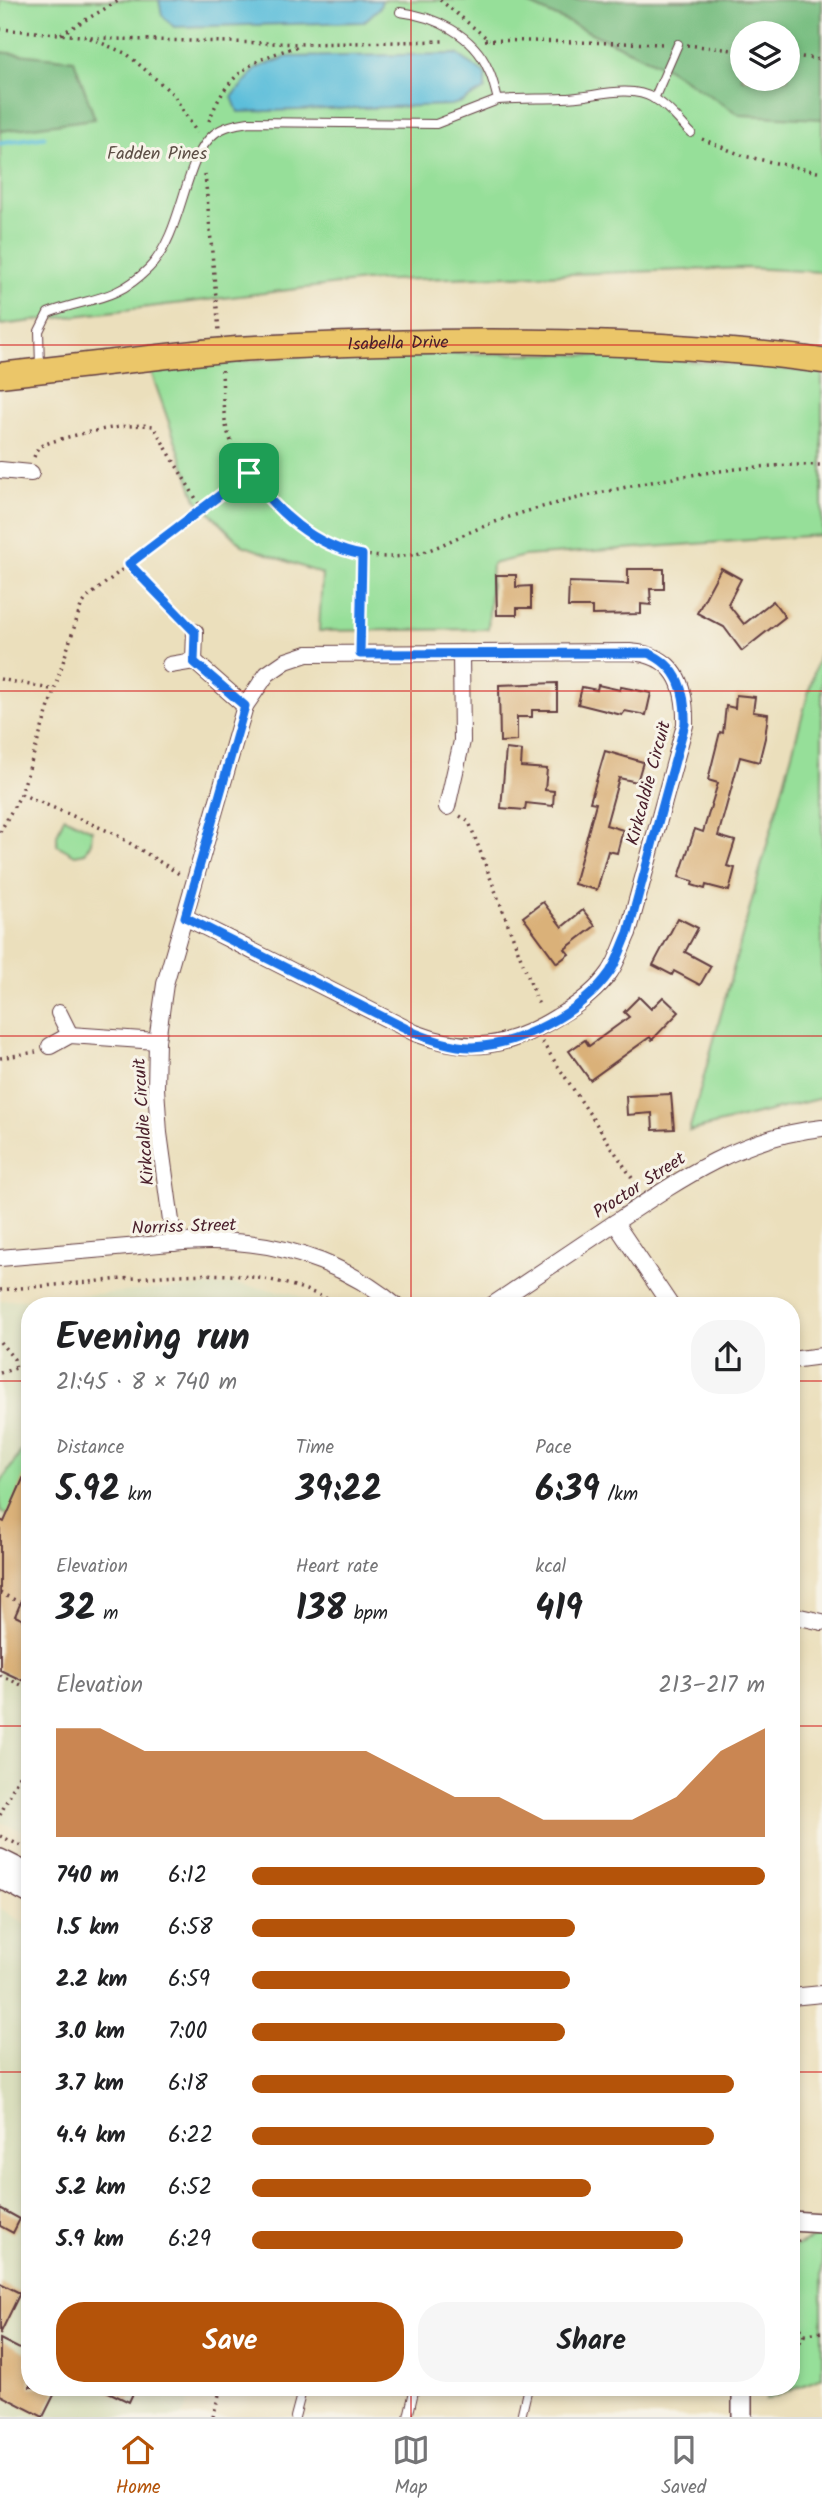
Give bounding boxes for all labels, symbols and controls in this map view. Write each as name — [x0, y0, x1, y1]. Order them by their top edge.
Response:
map controls — [730, 21, 800, 91]
button: layers — [730, 21, 800, 91]
park label: Fadden Pines — [107, 140, 207, 169]
street label: Isabella Drive — [347, 329, 449, 360]
pin — [219, 443, 279, 503]
icon: arrive — [230, 454, 268, 492]
street label: Kirkcaldie Circuit — [619, 717, 680, 849]
street label: Kirkcaldie Circuit — [126, 1056, 163, 1187]
street label: Proctor Street — [588, 1145, 693, 1227]
street label: Norriss Street — [131, 1211, 238, 1244]
text: Evening run — [56, 1309, 250, 1369]
button: share — [691, 1320, 765, 1394]
text: 21:45 · 8 × 740 m — [56, 1365, 237, 1401]
text: Distance — [56, 1433, 124, 1463]
text: Time — [296, 1433, 334, 1463]
text: Pace — [535, 1433, 572, 1463]
text: 5.92 — [56, 1463, 120, 1519]
text: 39:22 — [296, 1463, 382, 1519]
text: 6:39 — [535, 1463, 600, 1519]
text: km — [120, 1480, 152, 1510]
text: /km — [600, 1480, 638, 1510]
text: Elevation — [56, 1552, 128, 1582]
text: Heart rate — [296, 1552, 378, 1582]
text: kcal — [535, 1552, 566, 1582]
text: 32 — [56, 1582, 96, 1638]
text: 138 — [296, 1582, 346, 1638]
text: 419 — [535, 1582, 583, 1638]
text: m — [96, 1599, 118, 1629]
text: bpm — [346, 1599, 388, 1629]
text: Elevation — [56, 1668, 143, 1704]
text: 213–217 m — [659, 1668, 765, 1704]
text: 740 m — [56, 1858, 119, 1894]
text: 6:12 — [168, 1858, 207, 1894]
text: 1.5 km — [56, 1910, 119, 1946]
text: 6:58 — [168, 1910, 213, 1946]
text: 2.2 km — [56, 1962, 127, 1998]
text: 6:59 — [168, 1962, 210, 1998]
text: 3.0 km — [56, 2014, 125, 2050]
text: 7:00 — [168, 2014, 207, 2050]
text: 3.7 km — [56, 2066, 124, 2102]
text: 6:18 — [168, 2066, 208, 2102]
text: 4.4 km — [56, 2118, 126, 2154]
text: 6:22 — [168, 2118, 213, 2154]
text: 5.2 km — [56, 2170, 126, 2206]
text: 6:52 — [168, 2170, 212, 2206]
text: 5.9 km — [56, 2222, 124, 2258]
text: 6:29 — [168, 2222, 211, 2258]
button: Save — [56, 2302, 404, 2382]
button: Share — [418, 2302, 765, 2382]
tab: Home — [116, 2431, 161, 2503]
tab: Map — [392, 2431, 430, 2503]
tab: Saved — [661, 2431, 706, 2503]

